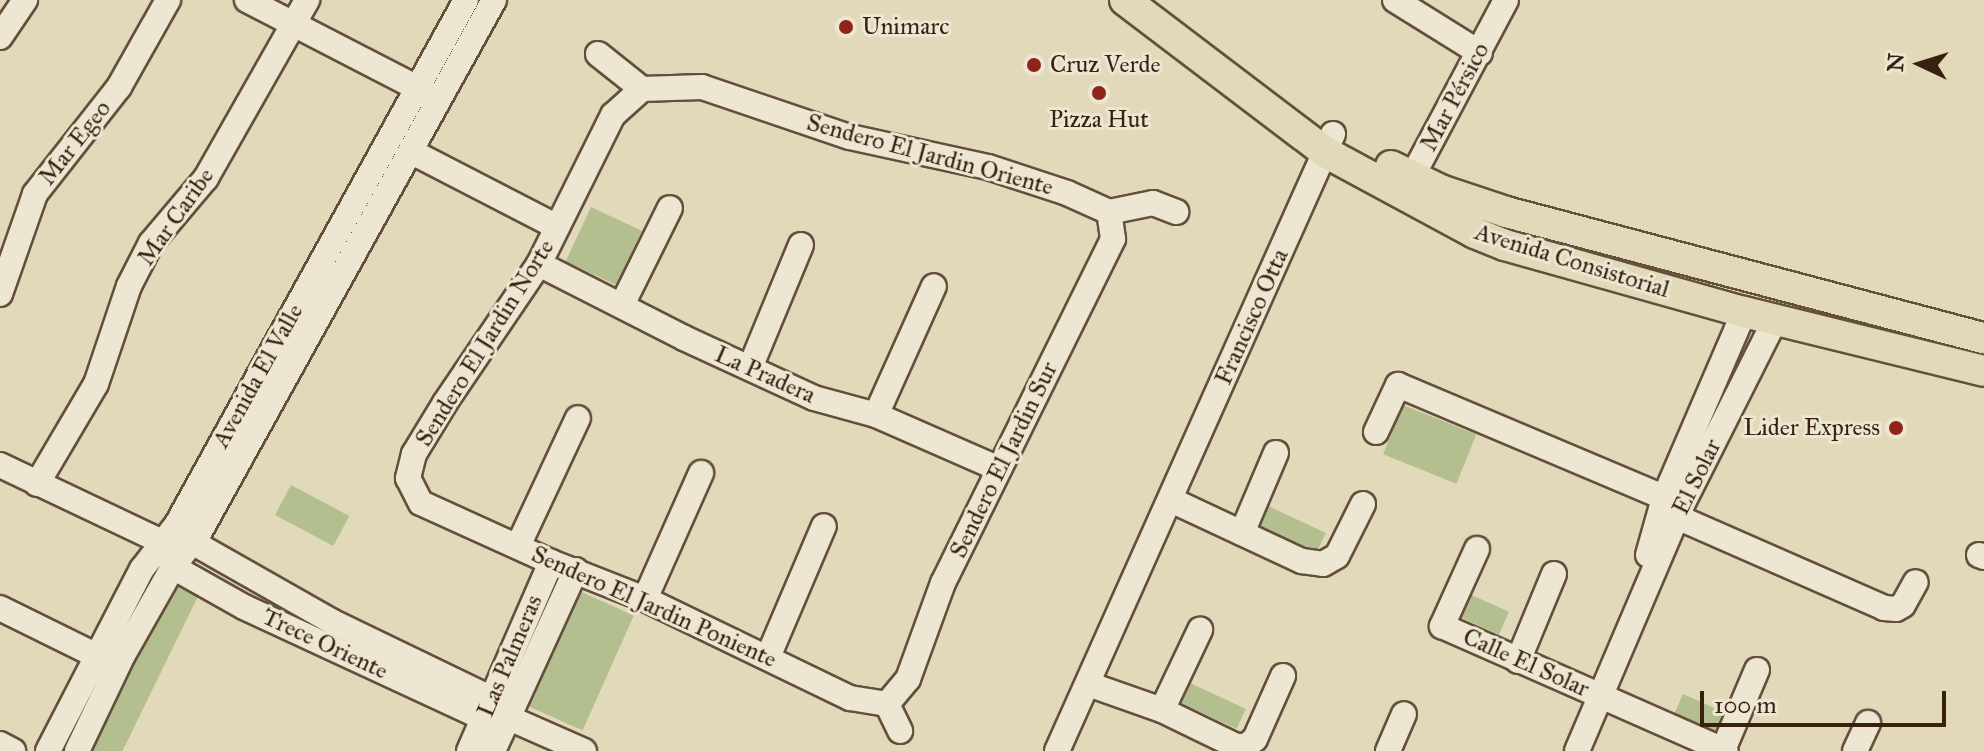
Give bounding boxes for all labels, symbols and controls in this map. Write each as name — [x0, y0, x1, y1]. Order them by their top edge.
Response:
place label: Unimarc — [862, 13, 949, 41]
marker: Unimarc — [837, 18, 855, 36]
north arrow — [1880, 24, 1960, 104]
street label: Mar Pérsico — [1414, 38, 1496, 156]
place label: Cruz Verde — [1050, 51, 1160, 79]
text: N — [1881, 52, 1910, 73]
marker: Cruz Verde — [1025, 56, 1043, 74]
marker: Pizza Hut — [1090, 84, 1108, 102]
street label: Mar Egeo — [33, 95, 117, 191]
place label: Pizza Hut — [1049, 106, 1149, 134]
street label: Sendero El Jardin Oriente — [804, 108, 1056, 202]
street label: Mar Caribe — [132, 163, 220, 271]
street label: Avenida Consistorial — [1471, 218, 1673, 304]
street label: Sendero El Jardin Norte — [410, 234, 560, 452]
street label: Francisco Otta — [1209, 245, 1295, 389]
street label: Avenida El Valle — [207, 299, 309, 453]
street label: La Pradera — [710, 340, 820, 410]
street label: Sendero El Jardin Sur — [944, 357, 1064, 563]
place label: Lider Express — [1743, 414, 1880, 442]
marker: Lider Express — [1887, 419, 1905, 437]
street label: El Solar — [1666, 435, 1728, 519]
street label: Sendero El Jardin Poniente — [527, 540, 781, 674]
street label: Las Palmeras — [471, 591, 549, 721]
street label: Trece Oriente — [258, 602, 392, 686]
street label: Calle El Solar — [1458, 622, 1594, 704]
scale bar — [1704, 675, 1950, 725]
text: 100 m — [1714, 690, 1777, 720]

